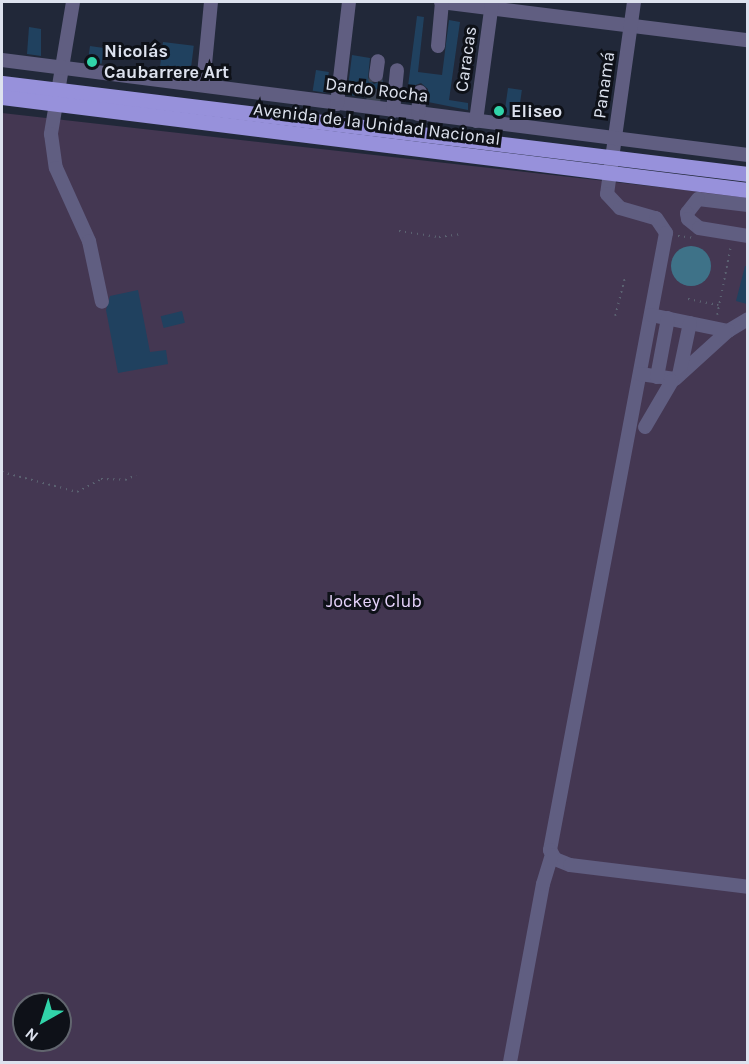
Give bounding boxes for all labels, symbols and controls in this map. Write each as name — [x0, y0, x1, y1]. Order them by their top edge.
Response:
street label: Caracas — [451, 25, 481, 93]
place label: Nicolás Caubarrere Art — [104, 41, 229, 84]
street label: Panamá — [589, 50, 619, 120]
marker: Nicolás Caubarrere Art — [85, 55, 99, 69]
street label: Dardo Rocha — [324, 73, 430, 107]
street label: Avenida de la Unidad Nacional — [252, 98, 502, 150]
place label: Eliseo — [511, 100, 562, 122]
marker: Eliseo — [492, 104, 506, 118]
park label: Jockey Club — [326, 590, 422, 612]
north arrow — [12, 992, 72, 1052]
text: N — [21, 1024, 42, 1046]

